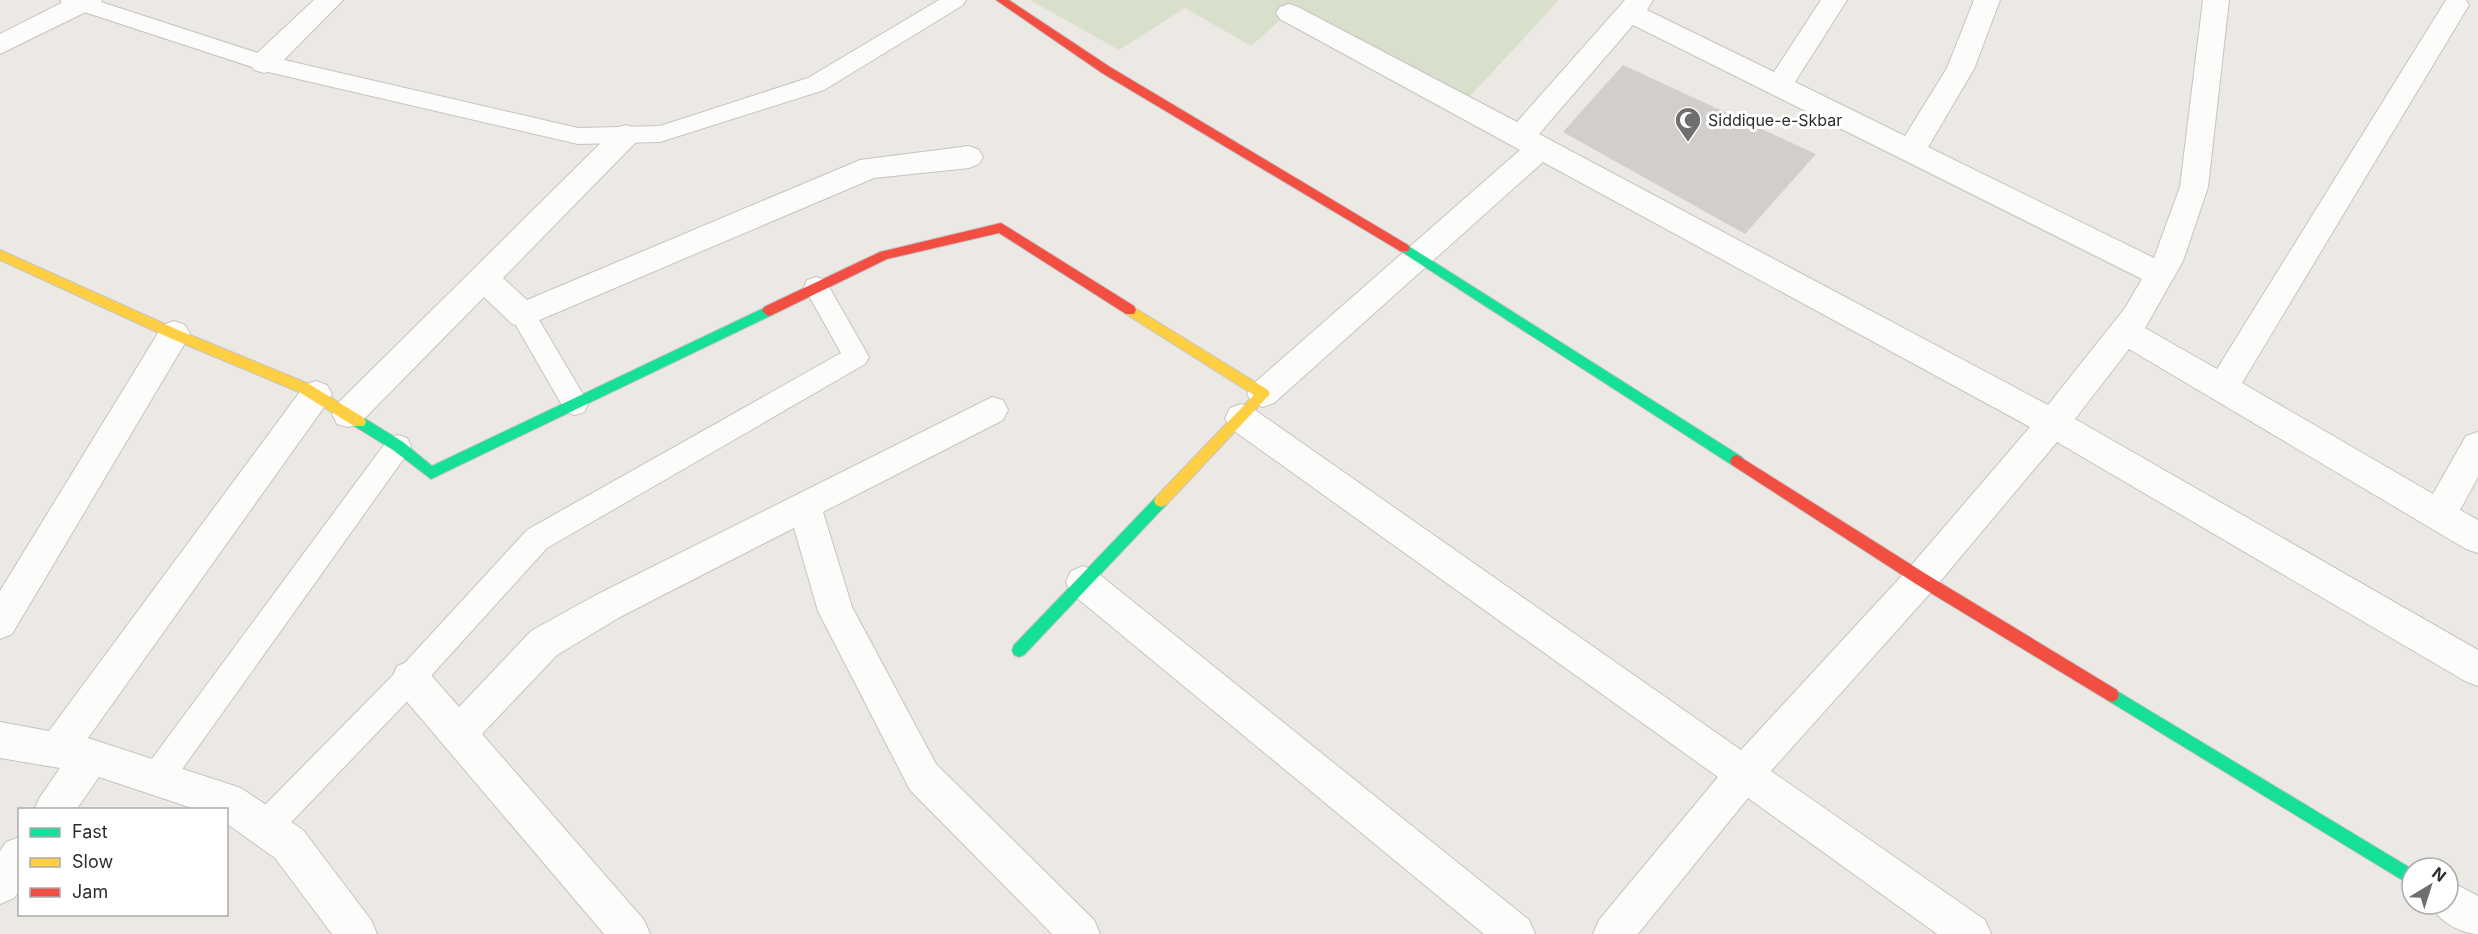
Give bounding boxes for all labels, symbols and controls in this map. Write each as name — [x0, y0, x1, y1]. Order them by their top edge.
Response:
mosque icon: Siddique-e-Skbar — [1673, 105, 1703, 143]
place label: Siddique-e-Skbar — [1708, 110, 1842, 130]
legend — [18, 808, 228, 916]
text: Fast — [72, 821, 108, 842]
text: Slow — [72, 851, 113, 872]
north arrow — [2400, 856, 2460, 916]
text: N — [2428, 863, 2450, 886]
text: Jam — [72, 881, 108, 902]

